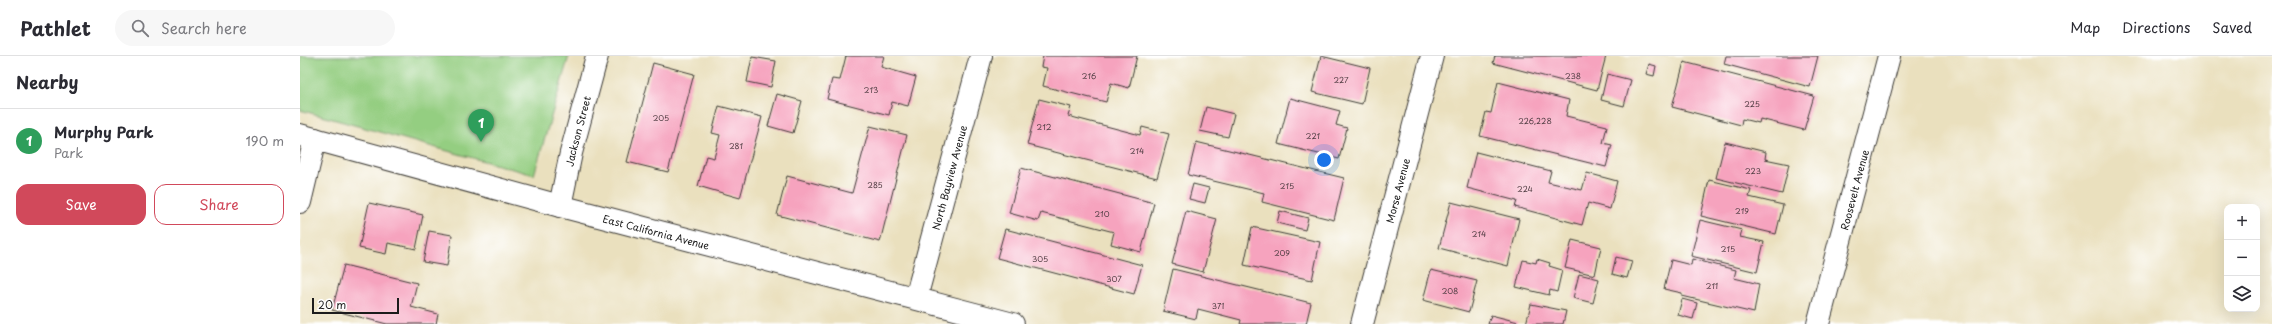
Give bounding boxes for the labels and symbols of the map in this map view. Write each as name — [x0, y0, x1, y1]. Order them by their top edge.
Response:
house number: 216 — [1082, 70, 1096, 82]
house number: 238 — [1565, 70, 1581, 82]
house number: 227 — [1333, 74, 1349, 86]
house number: 213 — [864, 84, 878, 96]
street label: Jackson Street — [561, 94, 594, 167]
house number: 225 — [1744, 98, 1760, 110]
pin: 1 — [468, 109, 494, 142]
house number: 205 — [653, 112, 669, 124]
house number: 226,228 — [1518, 115, 1552, 127]
house number: 212 — [1037, 121, 1052, 133]
street label: North Bayview Avenue — [927, 123, 970, 231]
house number: 221 — [1306, 130, 1321, 142]
house number: 281 — [729, 140, 743, 152]
house number: 214 — [1130, 145, 1144, 157]
street label: Roosevelt Avenue — [1836, 147, 1872, 232]
your location — [1314, 150, 1334, 170]
street label: Morse Avenue — [1381, 156, 1413, 225]
house number: 223 — [1745, 165, 1761, 177]
house number: 285 — [867, 179, 883, 191]
house number: 215 — [1280, 180, 1294, 192]
house number: 224 — [1517, 183, 1533, 195]
house number: 219 — [1735, 205, 1749, 217]
house number: 210 — [1094, 208, 1110, 220]
street label: East California Avenue — [601, 210, 712, 252]
house number: 214 — [1472, 228, 1486, 240]
house number: 215 — [1721, 243, 1735, 255]
house number: 209 — [1274, 247, 1290, 259]
house number: 305 — [1032, 253, 1048, 265]
house number: 307 — [1106, 273, 1122, 285]
house number: 211 — [1706, 280, 1718, 292]
house number: 208 — [1442, 285, 1458, 297]
scale bar — [312, 296, 399, 315]
house number: 371 — [1212, 300, 1224, 312]

